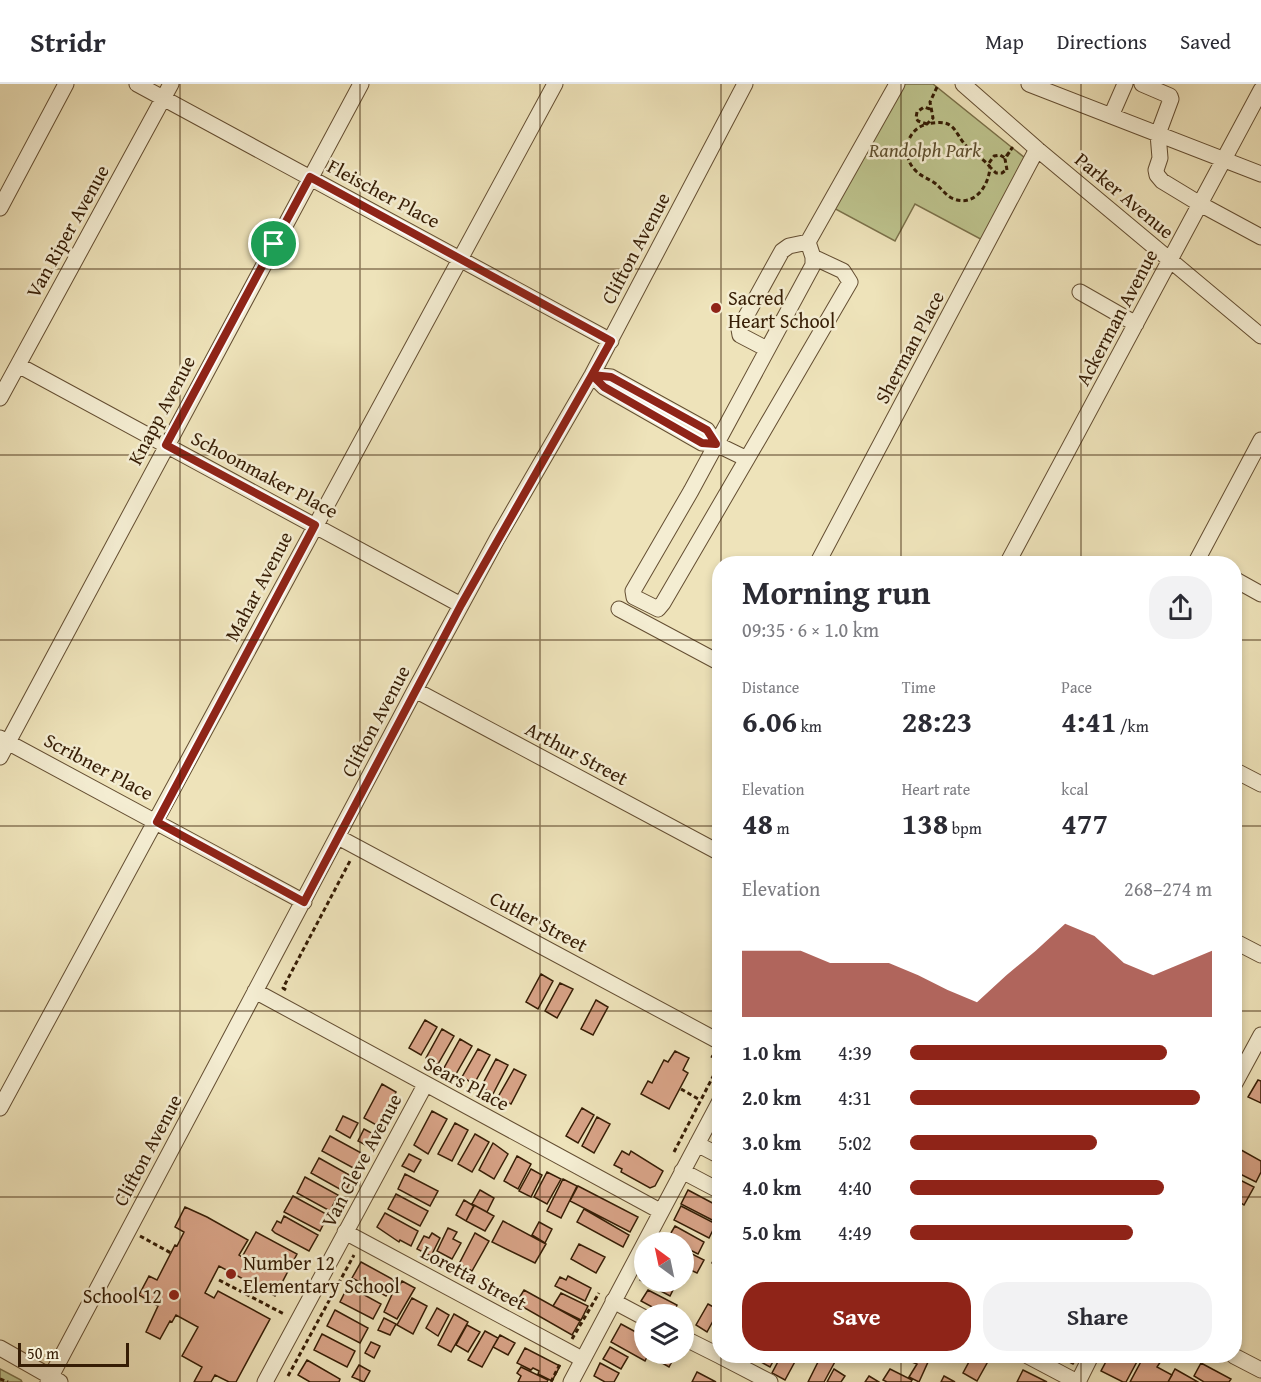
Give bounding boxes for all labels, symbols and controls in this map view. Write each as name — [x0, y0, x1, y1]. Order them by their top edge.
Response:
text: Stridr — [30, 21, 106, 62]
text: Map — [985, 26, 1024, 57]
text: Directions — [1057, 26, 1147, 57]
text: Saved — [1180, 26, 1231, 57]
park label: Randolph Park — [868, 135, 982, 164]
street label: Parker Avenue — [1069, 145, 1181, 245]
street label: Fleischer Place — [322, 151, 446, 235]
street label: Van Riper Avenue — [18, 159, 116, 303]
street label: Clifton Avenue — [593, 187, 677, 309]
pin — [248, 218, 299, 269]
icon: arrive — [257, 227, 290, 260]
street label: Ackerman Avenue — [1068, 244, 1164, 390]
place label: Sacred Heart School — [728, 283, 836, 335]
street label: Sherman Place — [867, 285, 951, 409]
marker: Sacred Heart School — [709, 301, 723, 315]
street label: Knapp Avenue — [120, 350, 202, 470]
street label: Schoonmaker Place — [186, 423, 344, 525]
street label: Mahar Avenue — [217, 526, 299, 646]
text: Morning run — [742, 568, 931, 616]
button: share — [1149, 576, 1212, 639]
text: 09:35 · 6 × 1.0 km — [742, 615, 879, 644]
street label: Clifton Avenue — [333, 660, 417, 782]
text: Distance — [742, 675, 799, 699]
text: Time — [902, 675, 936, 699]
text: Pace — [1061, 675, 1092, 699]
text: 6.06 — [742, 699, 797, 743]
text: 28:23 — [902, 699, 972, 743]
text: 4:41 — [1061, 699, 1116, 743]
street label: Arthur Street — [520, 714, 634, 792]
text: km — [797, 714, 822, 738]
text: /km — [1116, 714, 1149, 738]
street label: Scribner Place — [39, 725, 159, 807]
text: Elevation — [742, 777, 805, 801]
text: Heart rate — [902, 777, 970, 801]
text: kcal — [1061, 777, 1089, 801]
text: 48 — [742, 801, 773, 845]
text: 138 — [902, 801, 948, 845]
text: 477 — [1061, 801, 1108, 845]
text: m — [773, 816, 790, 840]
text: bpm — [948, 816, 982, 840]
text: Elevation — [742, 874, 820, 903]
text: 268–274 m — [1124, 874, 1212, 903]
street label: Cutler Street — [485, 883, 593, 959]
text: 1.0 km — [742, 1038, 801, 1067]
text: 4:39 — [838, 1038, 872, 1067]
street label: Sears Place — [419, 1048, 515, 1118]
text: 2.0 km — [742, 1083, 801, 1112]
text: 4:31 — [838, 1083, 872, 1112]
street label: Van Cleve Avenue — [314, 1088, 408, 1232]
street label: Clifton Avenue — [105, 1089, 189, 1211]
text: 3.0 km — [742, 1128, 801, 1157]
text: 5:02 — [838, 1128, 872, 1157]
text: 4.0 km — [742, 1173, 801, 1202]
text: 4:40 — [838, 1173, 872, 1202]
text: 5.0 km — [742, 1218, 801, 1247]
text: 4:49 — [838, 1218, 872, 1247]
north arrow — [634, 1232, 694, 1292]
map controls — [634, 1232, 694, 1364]
street label: Loretta Street — [416, 1237, 532, 1317]
place label: Number 12 Elementary School — [243, 1248, 400, 1300]
marker: Number 12 Elementary School — [224, 1267, 238, 1281]
place label: School 12 — [83, 1281, 162, 1310]
button: Save — [742, 1282, 971, 1351]
button: Share — [983, 1282, 1212, 1351]
marker: School 12 — [167, 1288, 181, 1302]
button: layers — [634, 1304, 694, 1364]
scale bar — [18, 1340, 129, 1368]
text: 50 m — [27, 1341, 59, 1365]

